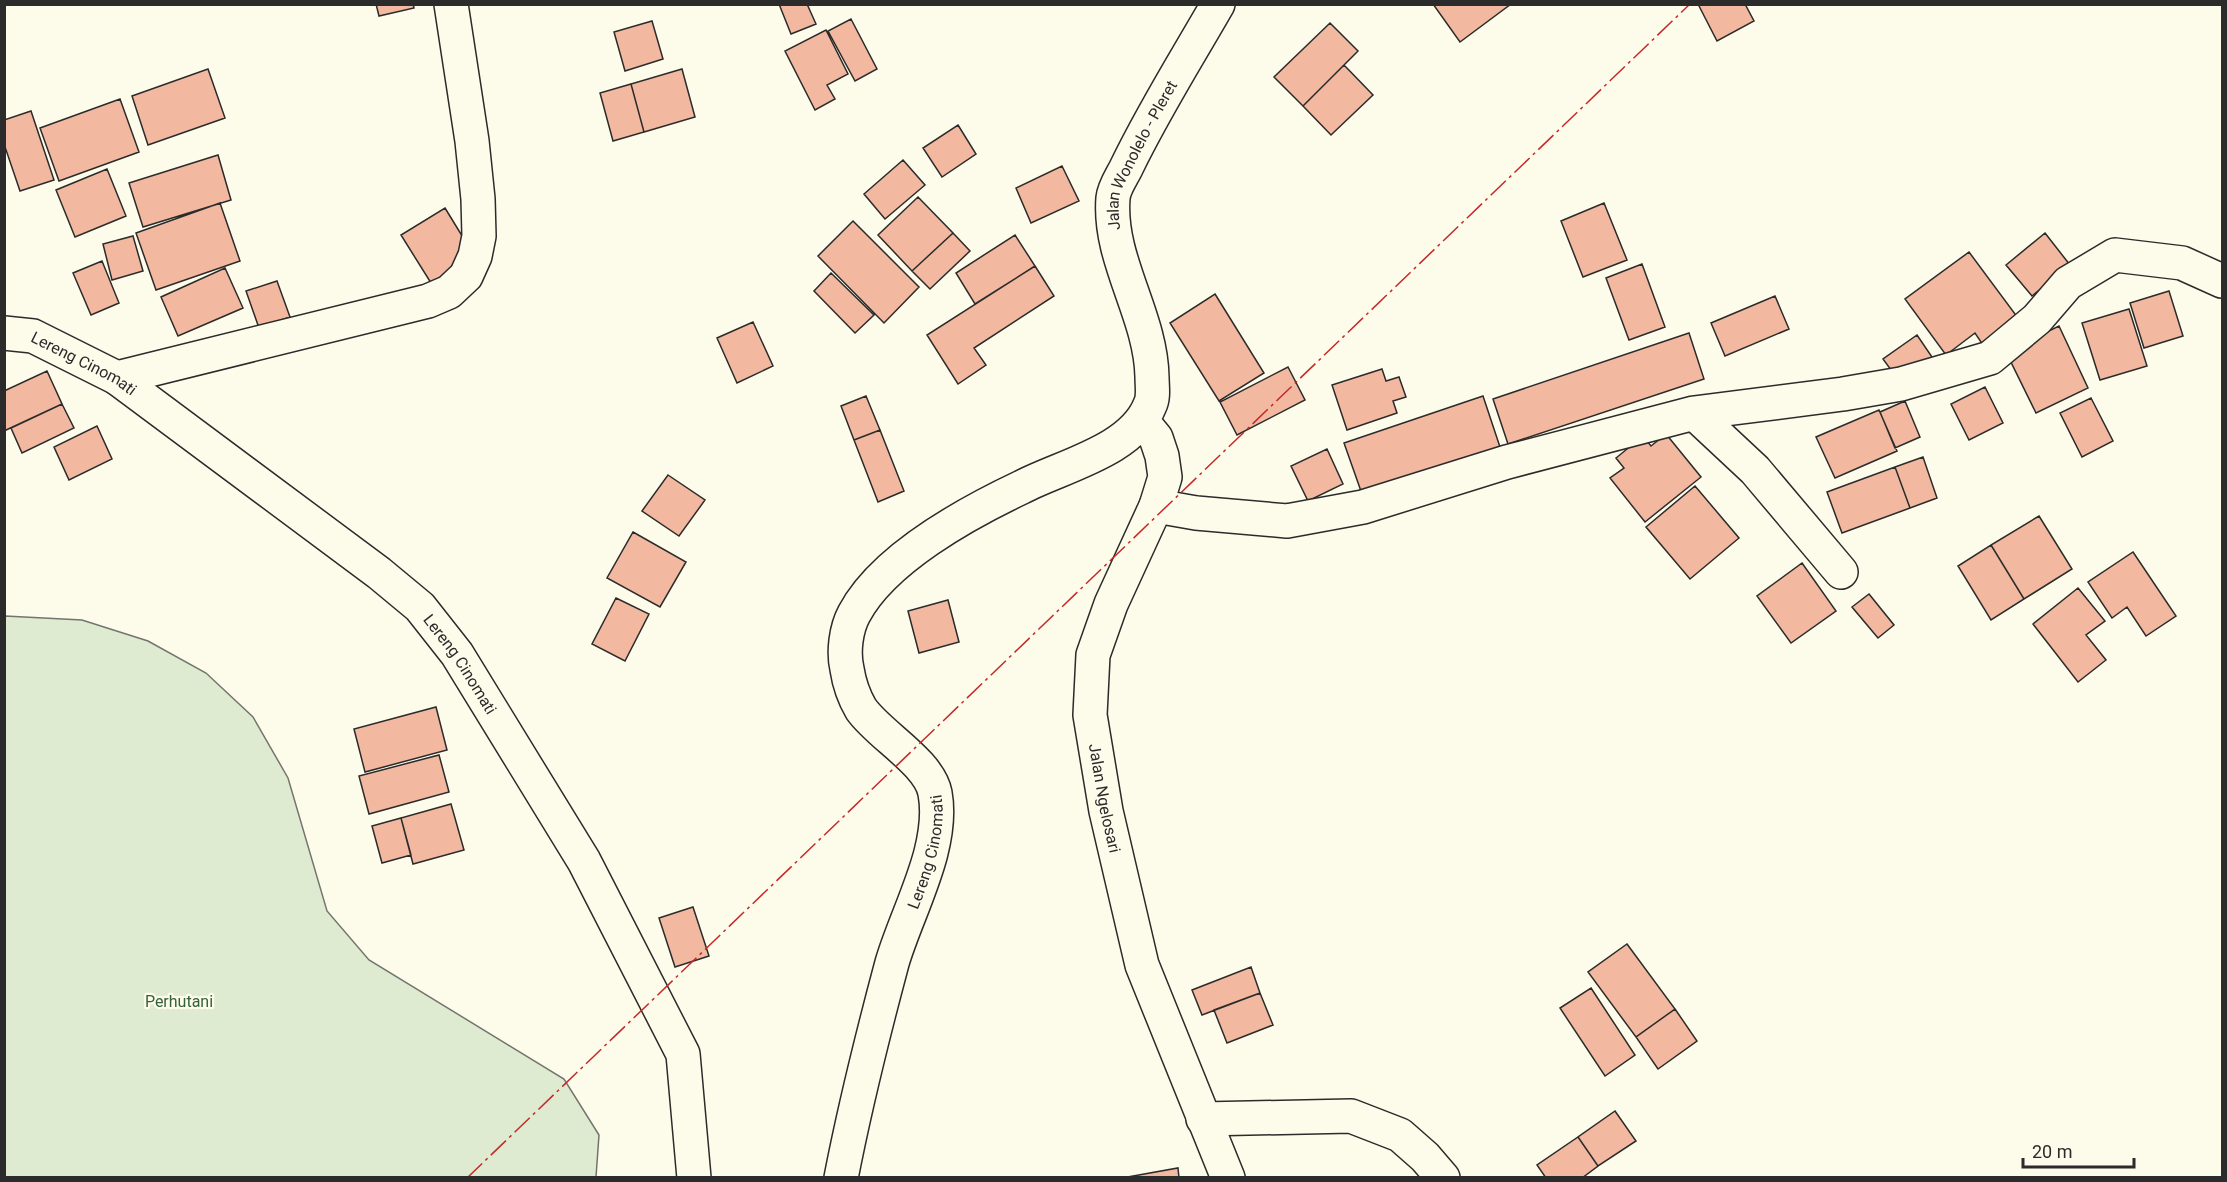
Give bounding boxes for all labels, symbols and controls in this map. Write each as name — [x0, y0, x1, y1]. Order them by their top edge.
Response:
street label: Jalan Wonolelo - Pleret — [1103, 77, 1181, 231]
street label: Lereng Cinomati — [28, 327, 141, 399]
street label: Lereng Cinomati — [420, 610, 501, 717]
street label: Jalan Ngelosari — [1085, 742, 1125, 855]
street label: Lereng Cinomati — [903, 794, 946, 912]
park label: Perhutani — [145, 992, 213, 1011]
scale bar — [2023, 1131, 2134, 1169]
text: 20 m — [2032, 1141, 2072, 1162]

